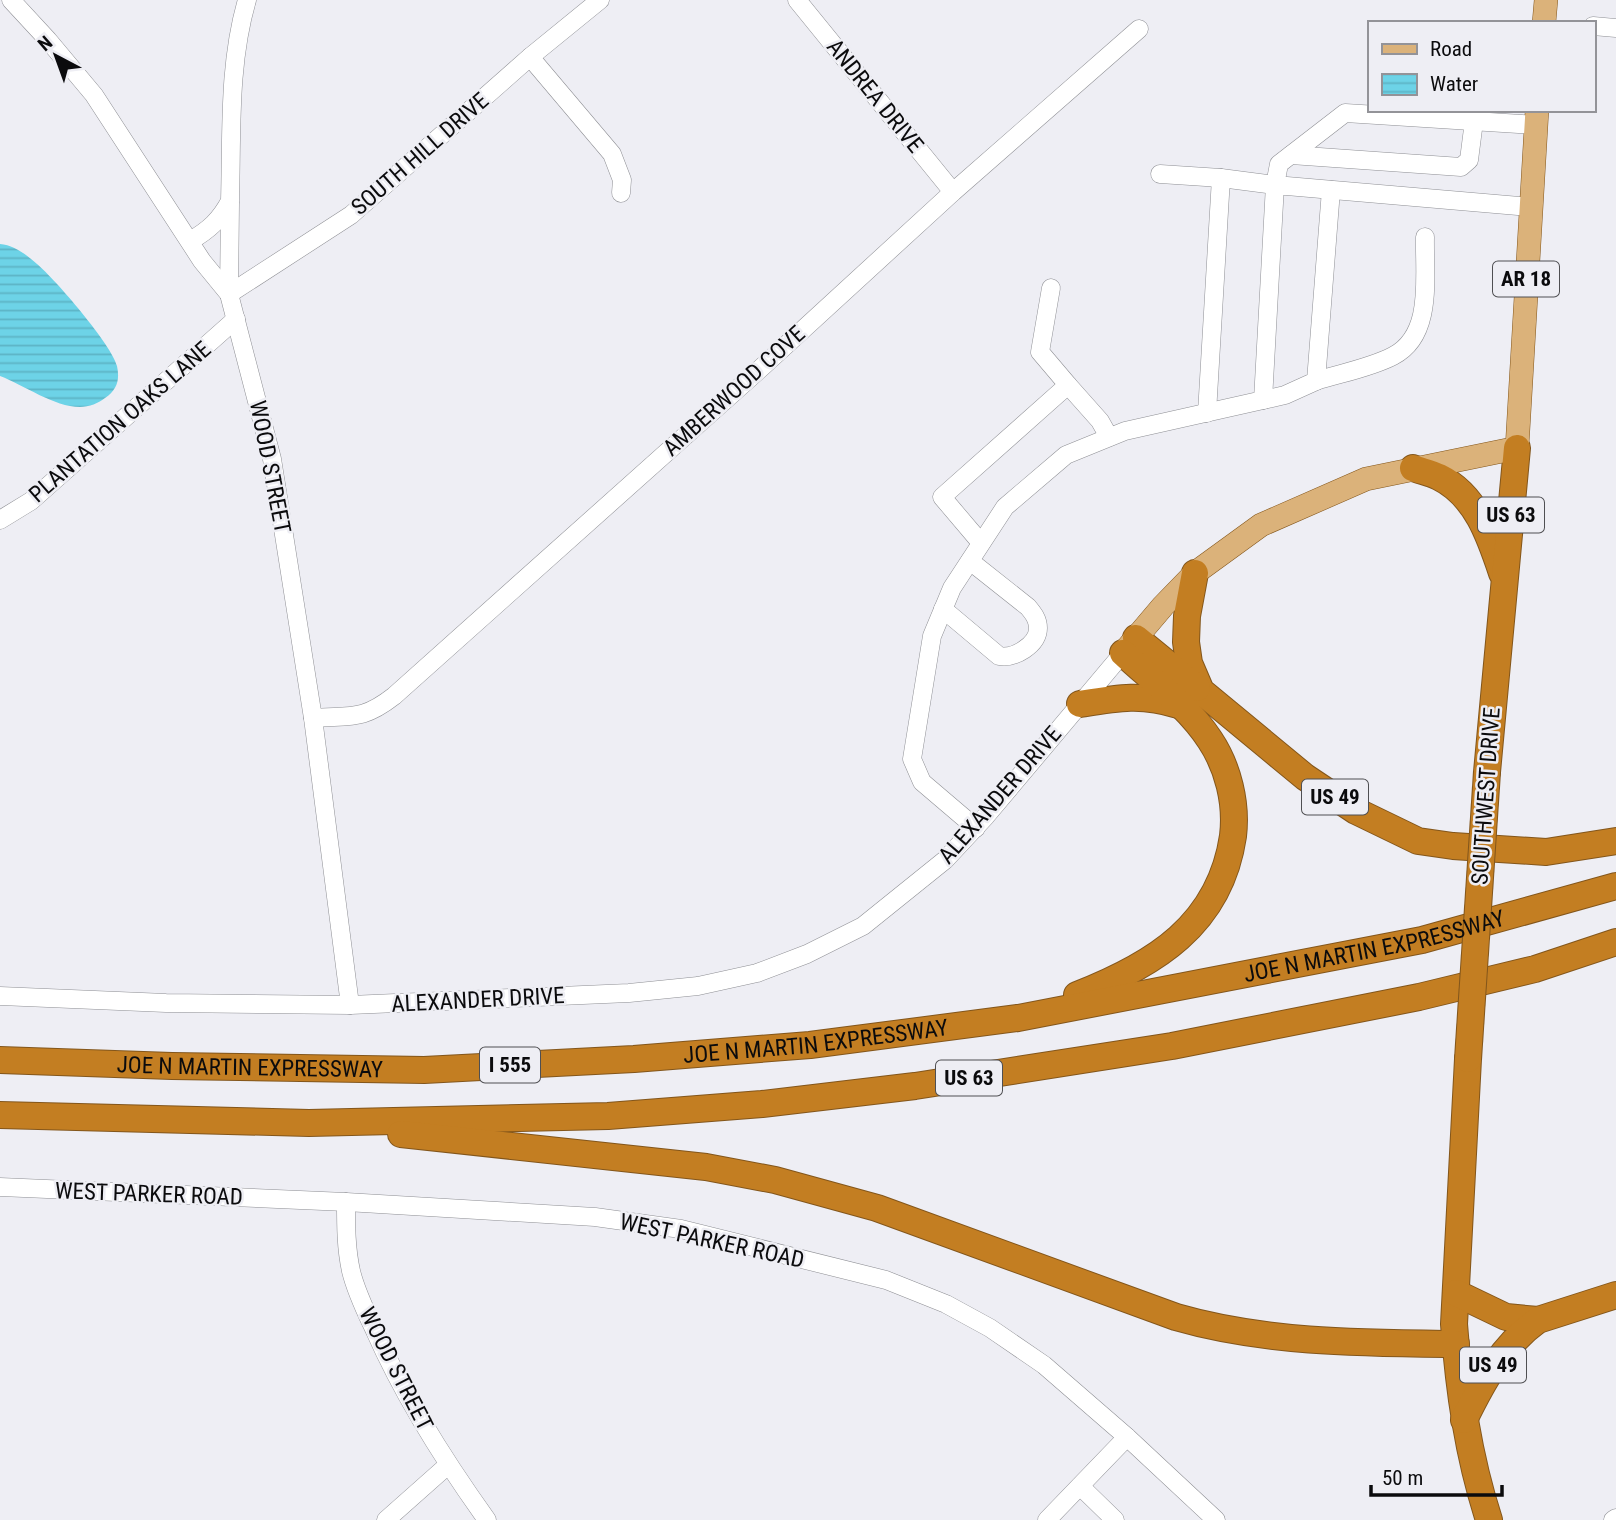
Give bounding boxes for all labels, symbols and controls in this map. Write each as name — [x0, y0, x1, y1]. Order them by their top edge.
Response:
north arrow — [21, 21, 91, 91]
legend — [1368, 21, 1595, 112]
text: N — [33, 31, 57, 56]
street label: ANDREA DRIVE — [821, 34, 929, 158]
text: Road — [1430, 37, 1472, 61]
text: Water — [1430, 72, 1478, 96]
street label: SOUTH HILL DRIVE — [346, 87, 494, 221]
road number: AR 18 — [1493, 262, 1559, 296]
street label: AMBERWOOD COVE — [658, 320, 810, 462]
street label: PLANTATION OAKS LANE — [24, 336, 216, 508]
street label: WOOD STREET — [244, 398, 296, 536]
road number: US 63 — [1478, 498, 1544, 532]
street label: SOUTHWEST DRIVE — [1466, 706, 1506, 886]
street label: ALEXANDER DRIVE — [933, 721, 1067, 869]
road number: US 49 — [1302, 780, 1368, 814]
street label: JOE N MARTIN EXPRESSWAY — [1241, 904, 1508, 988]
street label: ALEXANDER DRIVE — [391, 982, 565, 1018]
street label: JOE N MARTIN EXPRESSWAY — [682, 1014, 950, 1069]
road number: I 555 — [480, 1048, 540, 1082]
street label: JOE N MARTIN EXPRESSWAY — [116, 1051, 383, 1083]
road number: US 63 — [936, 1060, 1002, 1096]
street label: WEST PARKER ROAD — [55, 1177, 243, 1211]
street label: WEST PARKER ROAD — [617, 1208, 807, 1274]
street label: WOOD STREET — [353, 1303, 439, 1435]
road number: US 49 — [1460, 1348, 1526, 1382]
scale bar — [1371, 1454, 1502, 1498]
text: 50 m — [1382, 1466, 1423, 1490]

